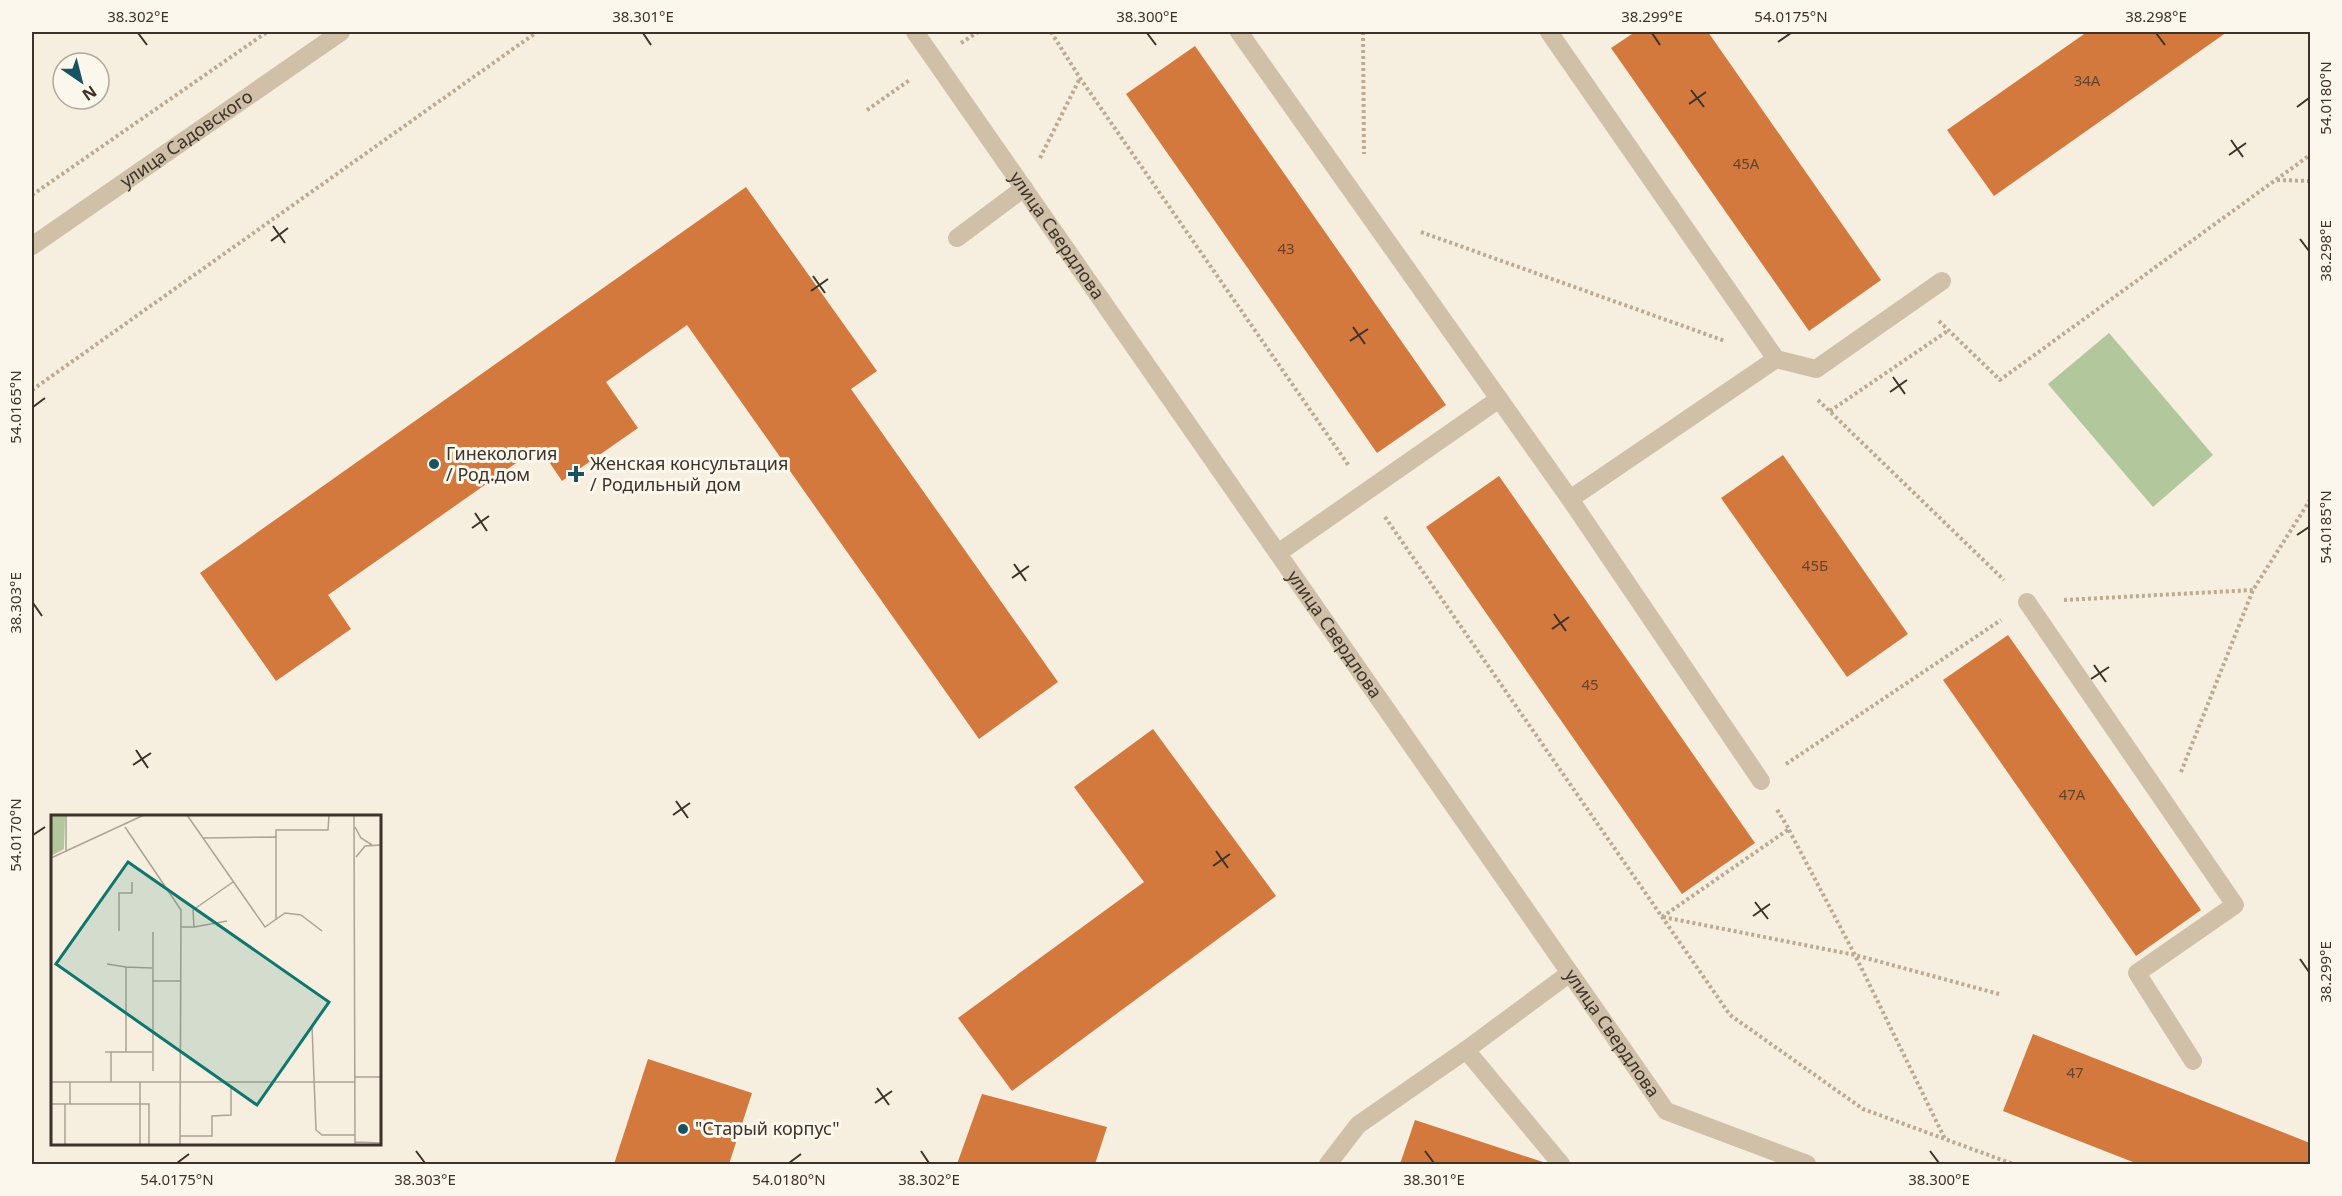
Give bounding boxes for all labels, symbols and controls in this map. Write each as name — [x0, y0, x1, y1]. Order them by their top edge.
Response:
text: 38.302°E — [107, 6, 169, 26]
text: 38.301°E — [612, 6, 674, 26]
text: 38.300°E — [1116, 6, 1178, 26]
text: 38.299°E — [1621, 6, 1683, 26]
text: 54.0175°N — [1754, 6, 1828, 26]
text: 38.298°E — [2125, 6, 2187, 26]
north arrow — [51, 51, 111, 111]
text: 54.0180°N — [2315, 61, 2335, 135]
house number: 34А — [2074, 70, 2101, 90]
text: N — [78, 81, 101, 106]
street label: улица Садовского — [115, 84, 257, 193]
house number: 45А — [1733, 153, 1760, 173]
street label: улица Свердлова — [1005, 166, 1110, 304]
text: 38.298°E — [2315, 220, 2335, 282]
house number: 43 — [1277, 238, 1295, 258]
text: 54.0165°N — [5, 370, 25, 444]
place label: Гинекология / Род.дом — [446, 441, 557, 486]
place label: Женская консультация / Родильный дом — [590, 451, 788, 496]
marker: Гинекология / Род.дом — [427, 457, 441, 471]
marker: Женская консультация / Родильный дом — [567, 465, 585, 483]
text: 54.0185°N — [2315, 490, 2335, 564]
house number: 45Б — [1802, 555, 1828, 575]
street label: улица Свердлова — [1282, 565, 1388, 703]
text: 38.303°E — [5, 572, 25, 634]
house number: 45 — [1581, 674, 1599, 694]
house number: 47А — [2059, 784, 2086, 804]
text: 54.0170°N — [5, 798, 25, 872]
inset map — [51, 815, 381, 1145]
text: 38.299°E — [2315, 941, 2335, 1003]
street label: улица Свердлова — [1560, 964, 1666, 1102]
house number: 47 — [2066, 1062, 2084, 1082]
place label: "Старый корпус" — [695, 1116, 840, 1140]
marker: "Старый корпус" — [676, 1122, 690, 1136]
text: 54.0175°N — [140, 1169, 214, 1189]
text: 38.303°E — [394, 1169, 456, 1189]
text: 54.0180°N — [752, 1169, 826, 1189]
text: 38.302°E — [898, 1169, 960, 1189]
text: 38.301°E — [1403, 1169, 1465, 1189]
text: 38.300°E — [1908, 1169, 1970, 1189]

